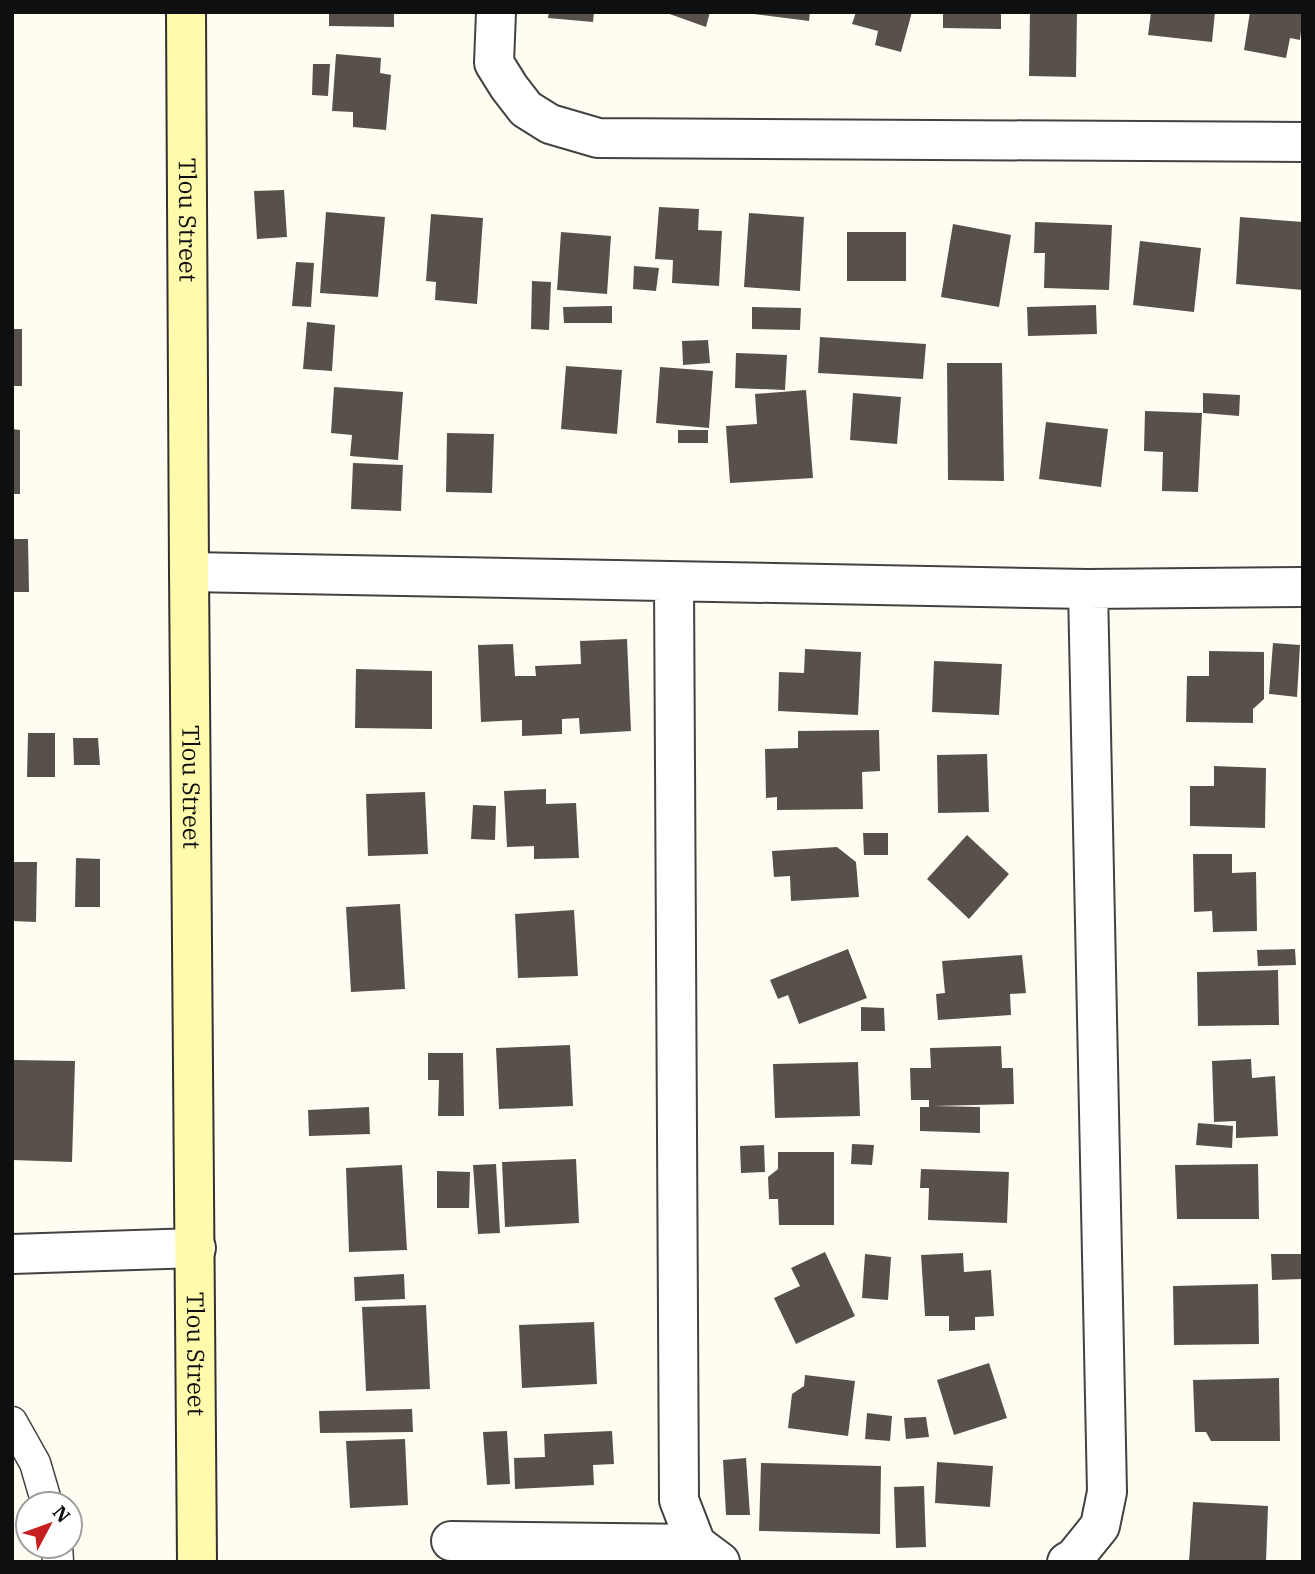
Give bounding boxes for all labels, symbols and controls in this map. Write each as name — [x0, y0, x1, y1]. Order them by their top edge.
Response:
street label: Tlou Street — [172, 158, 204, 282]
street label: Tlou Street — [175, 725, 208, 849]
street label: Tlou Street — [180, 1292, 213, 1416]
north arrow — [14, 1490, 84, 1560]
text: N — [48, 1500, 76, 1527]

